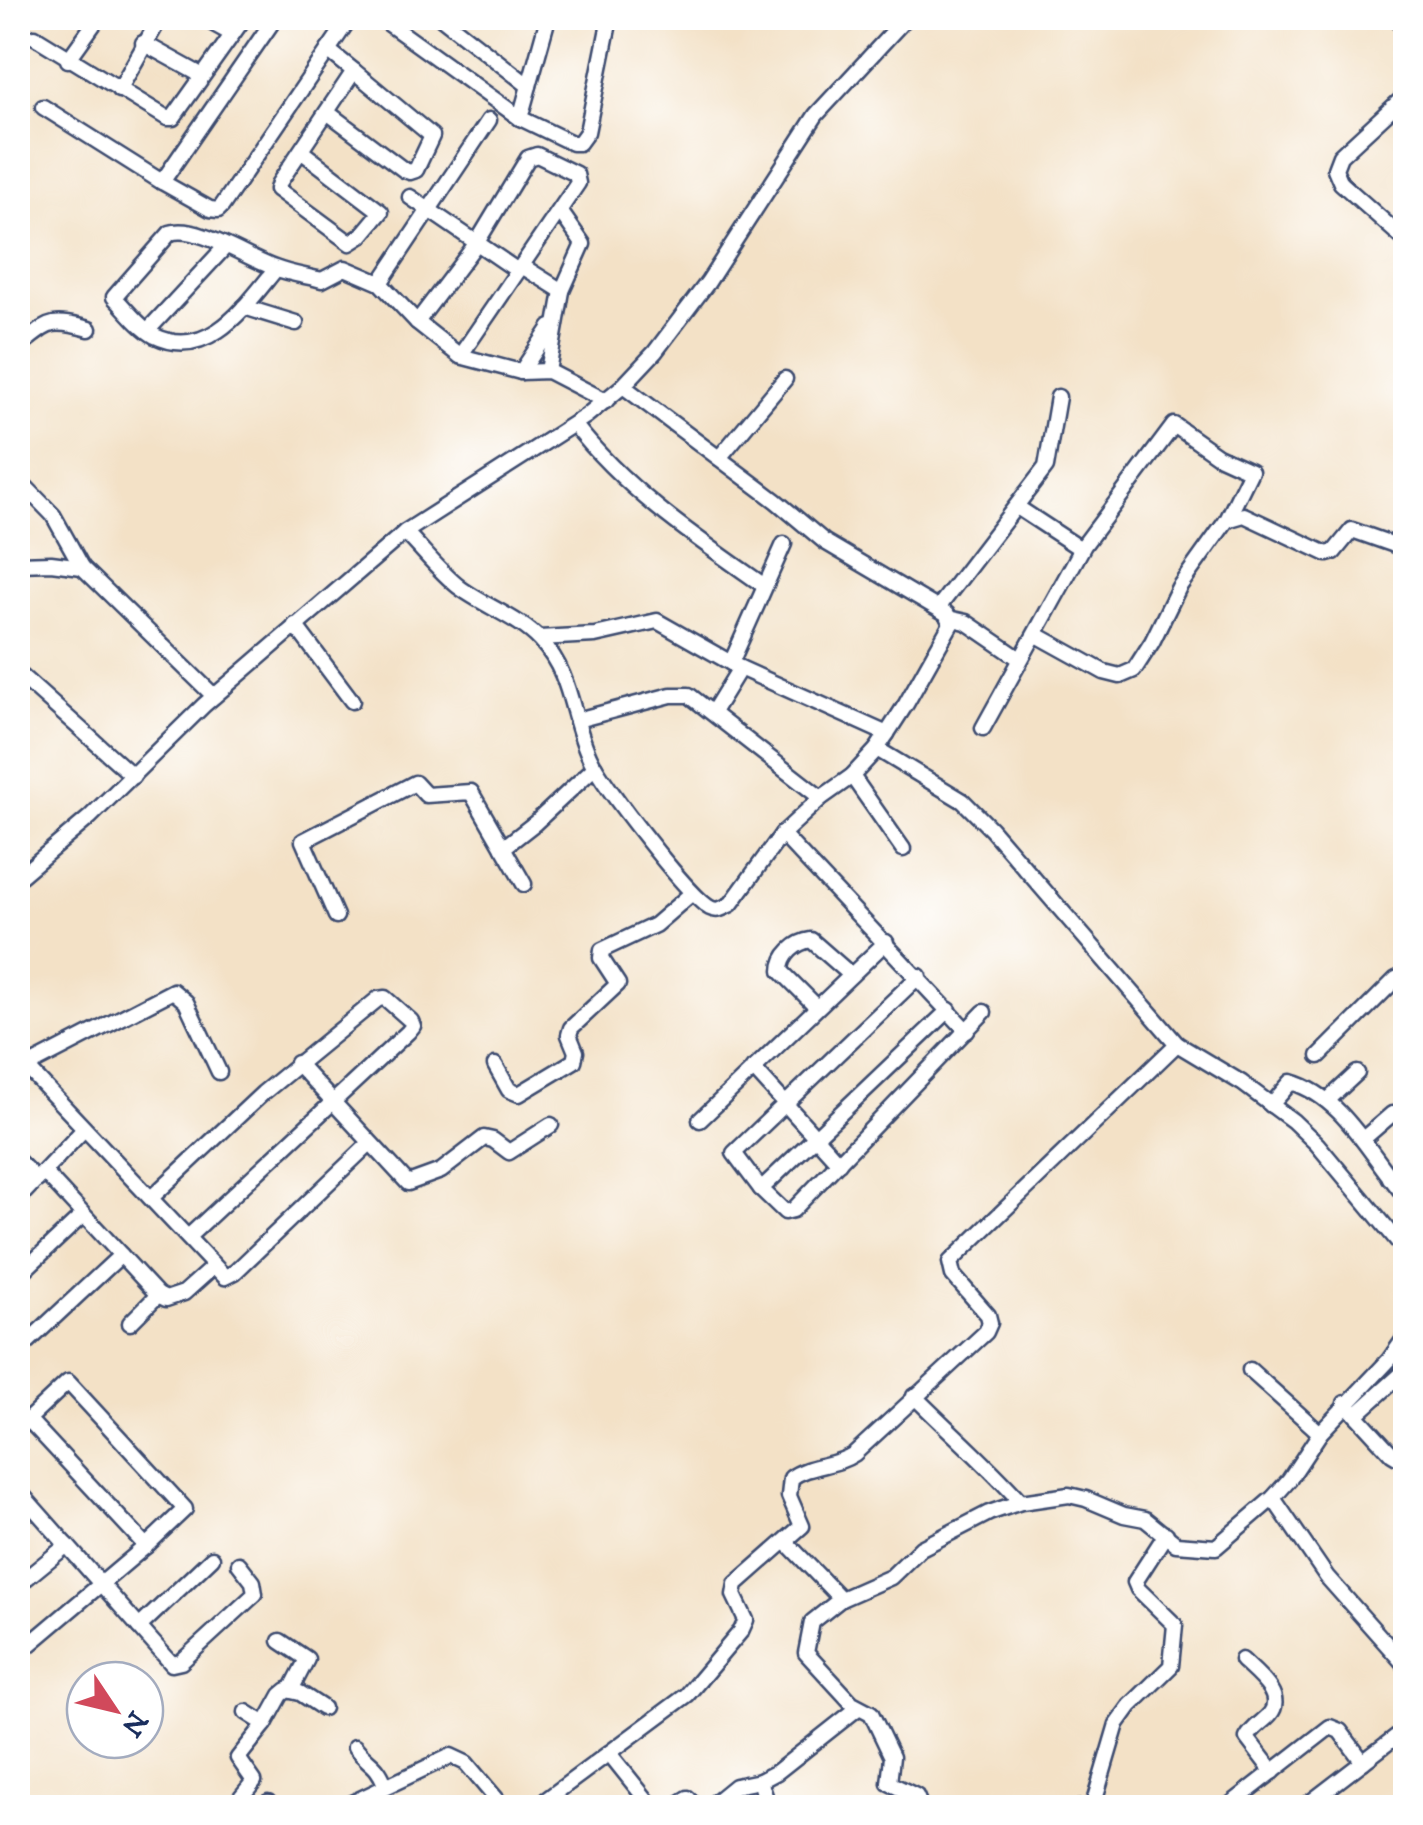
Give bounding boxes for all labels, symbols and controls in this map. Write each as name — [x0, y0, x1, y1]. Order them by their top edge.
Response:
north arrow — [65, 1660, 165, 1760]
text: N — [113, 1704, 155, 1743]

